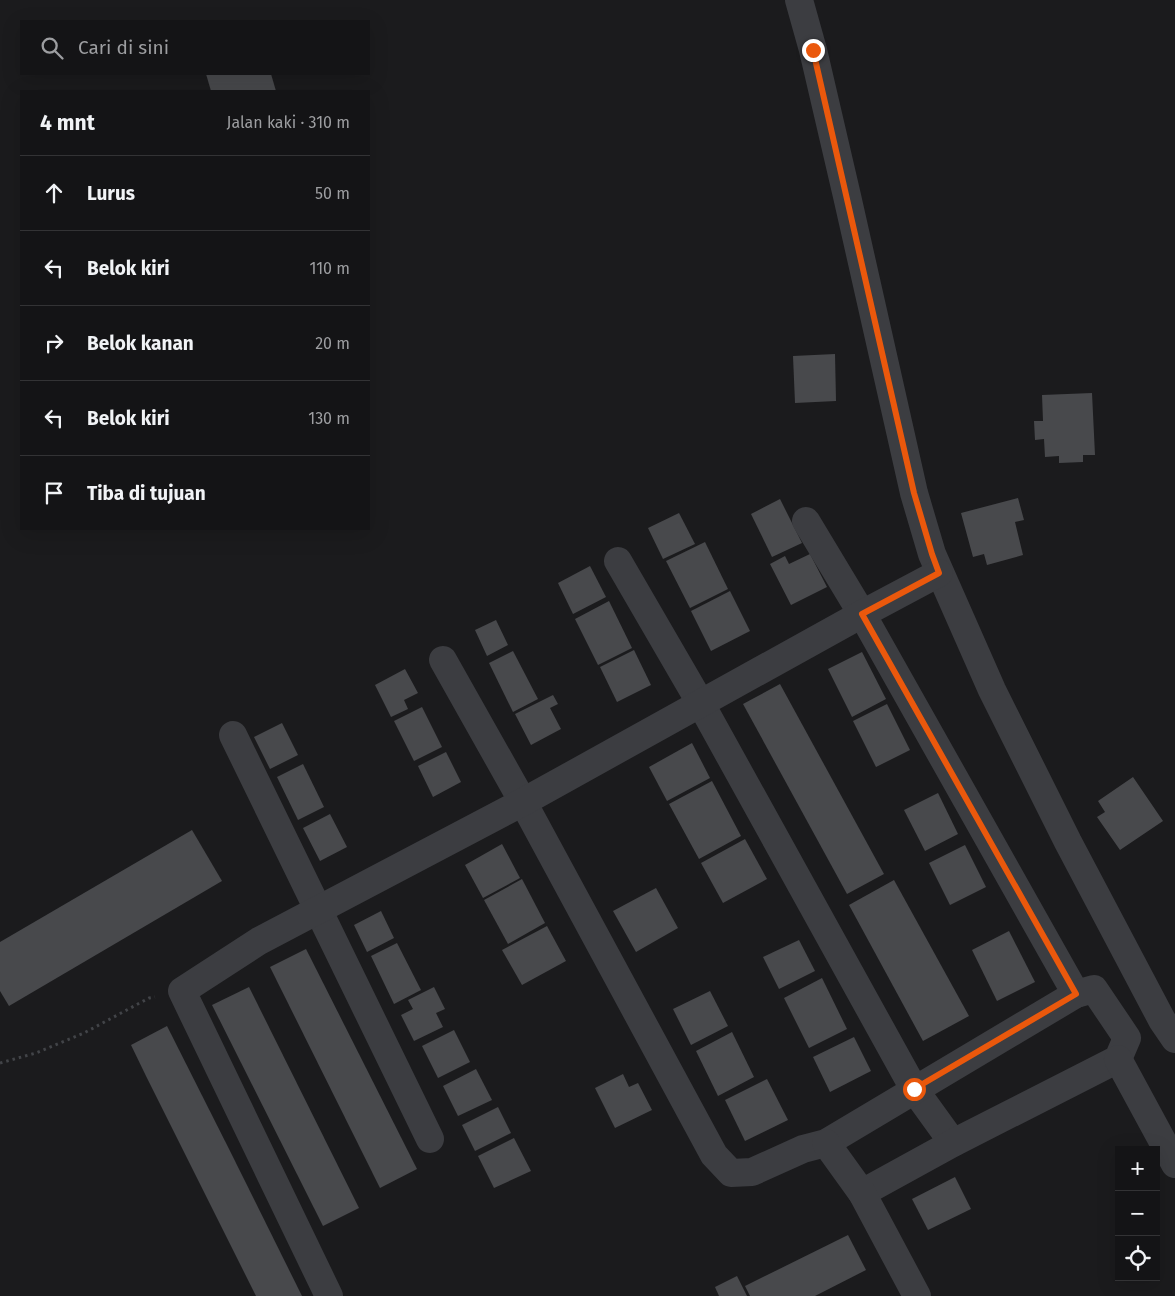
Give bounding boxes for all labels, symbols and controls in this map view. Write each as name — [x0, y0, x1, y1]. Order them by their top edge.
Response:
search box — [20, 20, 370, 75]
icon: search — [38, 34, 66, 62]
text: Cari di sini — [78, 36, 169, 59]
route end — [802, 39, 825, 62]
text: 4 mnt — [40, 110, 95, 136]
text: Jalan kaki · 310 m — [227, 113, 350, 132]
icon: ahead — [40, 179, 68, 207]
text: Lurus — [87, 182, 135, 205]
text: 50 m — [315, 184, 350, 203]
icon: left — [40, 254, 68, 282]
text: Belok kiri — [87, 257, 170, 280]
text: 110 m — [309, 259, 350, 278]
icon: right — [40, 329, 68, 357]
text: Belok kanan — [87, 332, 194, 355]
text: 20 m — [315, 334, 350, 353]
icon: left — [40, 404, 68, 432]
text: Belok kiri — [87, 407, 170, 430]
text: 130 m — [308, 409, 350, 428]
icon: arrive — [40, 479, 68, 507]
text: Tiba di tujuan — [87, 482, 206, 505]
route start — [903, 1078, 926, 1101]
map controls — [1115, 1146, 1160, 1281]
button: + — [1115, 1146, 1160, 1191]
button: − — [1115, 1191, 1160, 1236]
button: locate — [1115, 1236, 1160, 1281]

